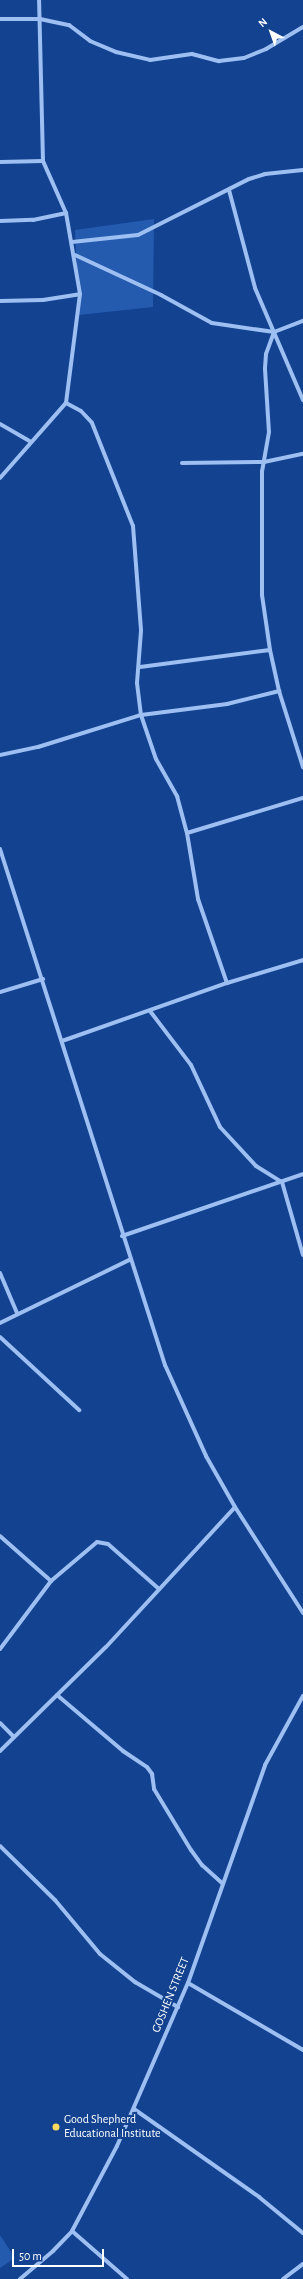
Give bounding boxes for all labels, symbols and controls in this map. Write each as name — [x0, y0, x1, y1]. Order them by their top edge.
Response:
north arrow — [251, 12, 291, 52]
text: N — [256, 16, 269, 29]
street label: GOSHEN STREET — [149, 1955, 193, 2035]
place label: Good Shepherd Educational Institute — [64, 2113, 161, 2141]
marker: Good Shepherd Educational Institute — [51, 2122, 61, 2132]
scale bar — [14, 2241, 106, 2267]
text: 50 m — [19, 2250, 42, 2262]

